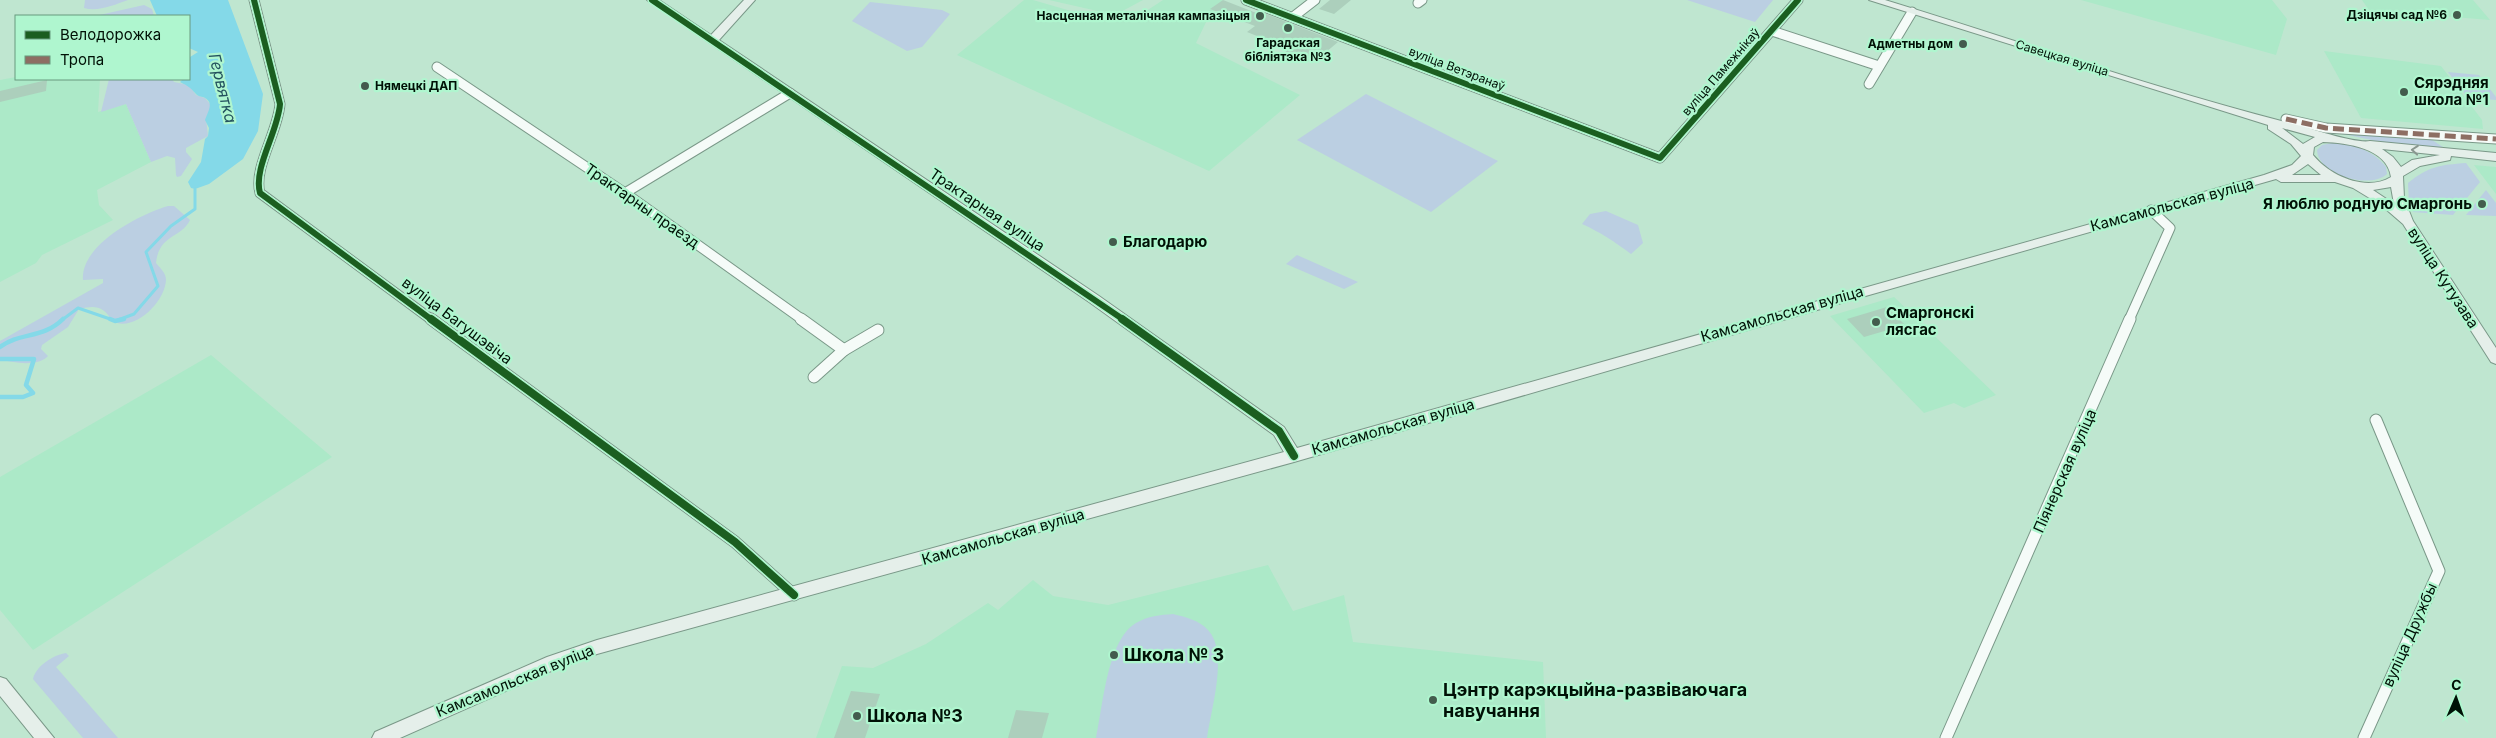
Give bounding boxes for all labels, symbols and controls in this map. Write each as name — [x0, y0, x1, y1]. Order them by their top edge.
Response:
place label: Дзіцячы сад №6 — [2347, 7, 2447, 22]
place label: Насценная металічная кампазіцыя — [1037, 8, 1250, 23]
marker: Дзіцячы сад №6 — [2451, 9, 2463, 21]
marker: Насценная металічная кампазіцыя — [1254, 10, 1266, 22]
legend — [15, 15, 190, 80]
marker: Гарадская бібліятэка №3 — [1282, 22, 1294, 34]
text: Велодорожка — [60, 25, 161, 44]
street label: вуліца Памежнікаў — [1678, 25, 1763, 119]
place label: Гарадская бібліятэка №3 — [1245, 35, 1331, 64]
place label: Адметны дом — [1868, 36, 1953, 51]
street label: Савецкая вуліца — [2014, 36, 2110, 79]
marker: Адметны дом — [1957, 38, 1969, 50]
street label: вуліца Ветэранаў — [1407, 43, 1508, 94]
text: Тропа — [60, 50, 104, 69]
water label: Гервятка — [205, 51, 241, 125]
place label: Сярэдняя школа №1 — [2414, 73, 2489, 109]
place label: Нямецкі ДАП — [375, 78, 457, 93]
marker: Нямецкі ДАП — [359, 80, 371, 92]
marker: Сярэдняя школа №1 — [2398, 86, 2410, 98]
one-way arrow — [2411, 145, 2419, 156]
street label: Трактарны праезд — [581, 159, 703, 252]
street label: Трактарная вуліца — [926, 164, 1049, 255]
street label: Камсамольская вуліца — [2088, 174, 2256, 235]
place label: Я люблю родную Смаргонь — [2263, 194, 2472, 213]
marker: Я люблю родную Смаргонь — [2476, 198, 2488, 210]
street label: вуліца Кутузава — [2404, 224, 2483, 332]
place label: Благодарю — [1123, 232, 1207, 251]
marker: Благодарю — [1107, 236, 1119, 248]
street label: вуліца Багушэвіча — [398, 273, 516, 368]
street label: Камсамольская вуліца — [1698, 281, 1865, 346]
place label: Смаргонскі лясгас — [1886, 303, 1974, 339]
marker: Смаргонскі лясгас — [1870, 316, 1882, 328]
street label: Камсамольская вуліца — [1309, 394, 1476, 459]
street label: Піянерская вуліца — [2029, 406, 2100, 536]
street label: Камсамольская вуліца — [919, 504, 1086, 569]
street label: вуліца Дружбы — [2378, 580, 2441, 690]
street label: Камсамольская вуліца — [433, 640, 596, 721]
place label: Школа № 3 — [1124, 644, 1224, 665]
marker: Школа № 3 — [1108, 649, 1120, 661]
north arrow — [2431, 673, 2481, 723]
text: С — [2451, 676, 2462, 693]
place label: Цэнтр карэкцыйна-развіваючага навучання — [1443, 679, 1747, 721]
marker: Цэнтр карэкцыйна-развіваючага навучання — [1427, 694, 1439, 706]
place label: Школа №3 — [867, 705, 963, 726]
marker: Школа №3 — [851, 710, 863, 722]

